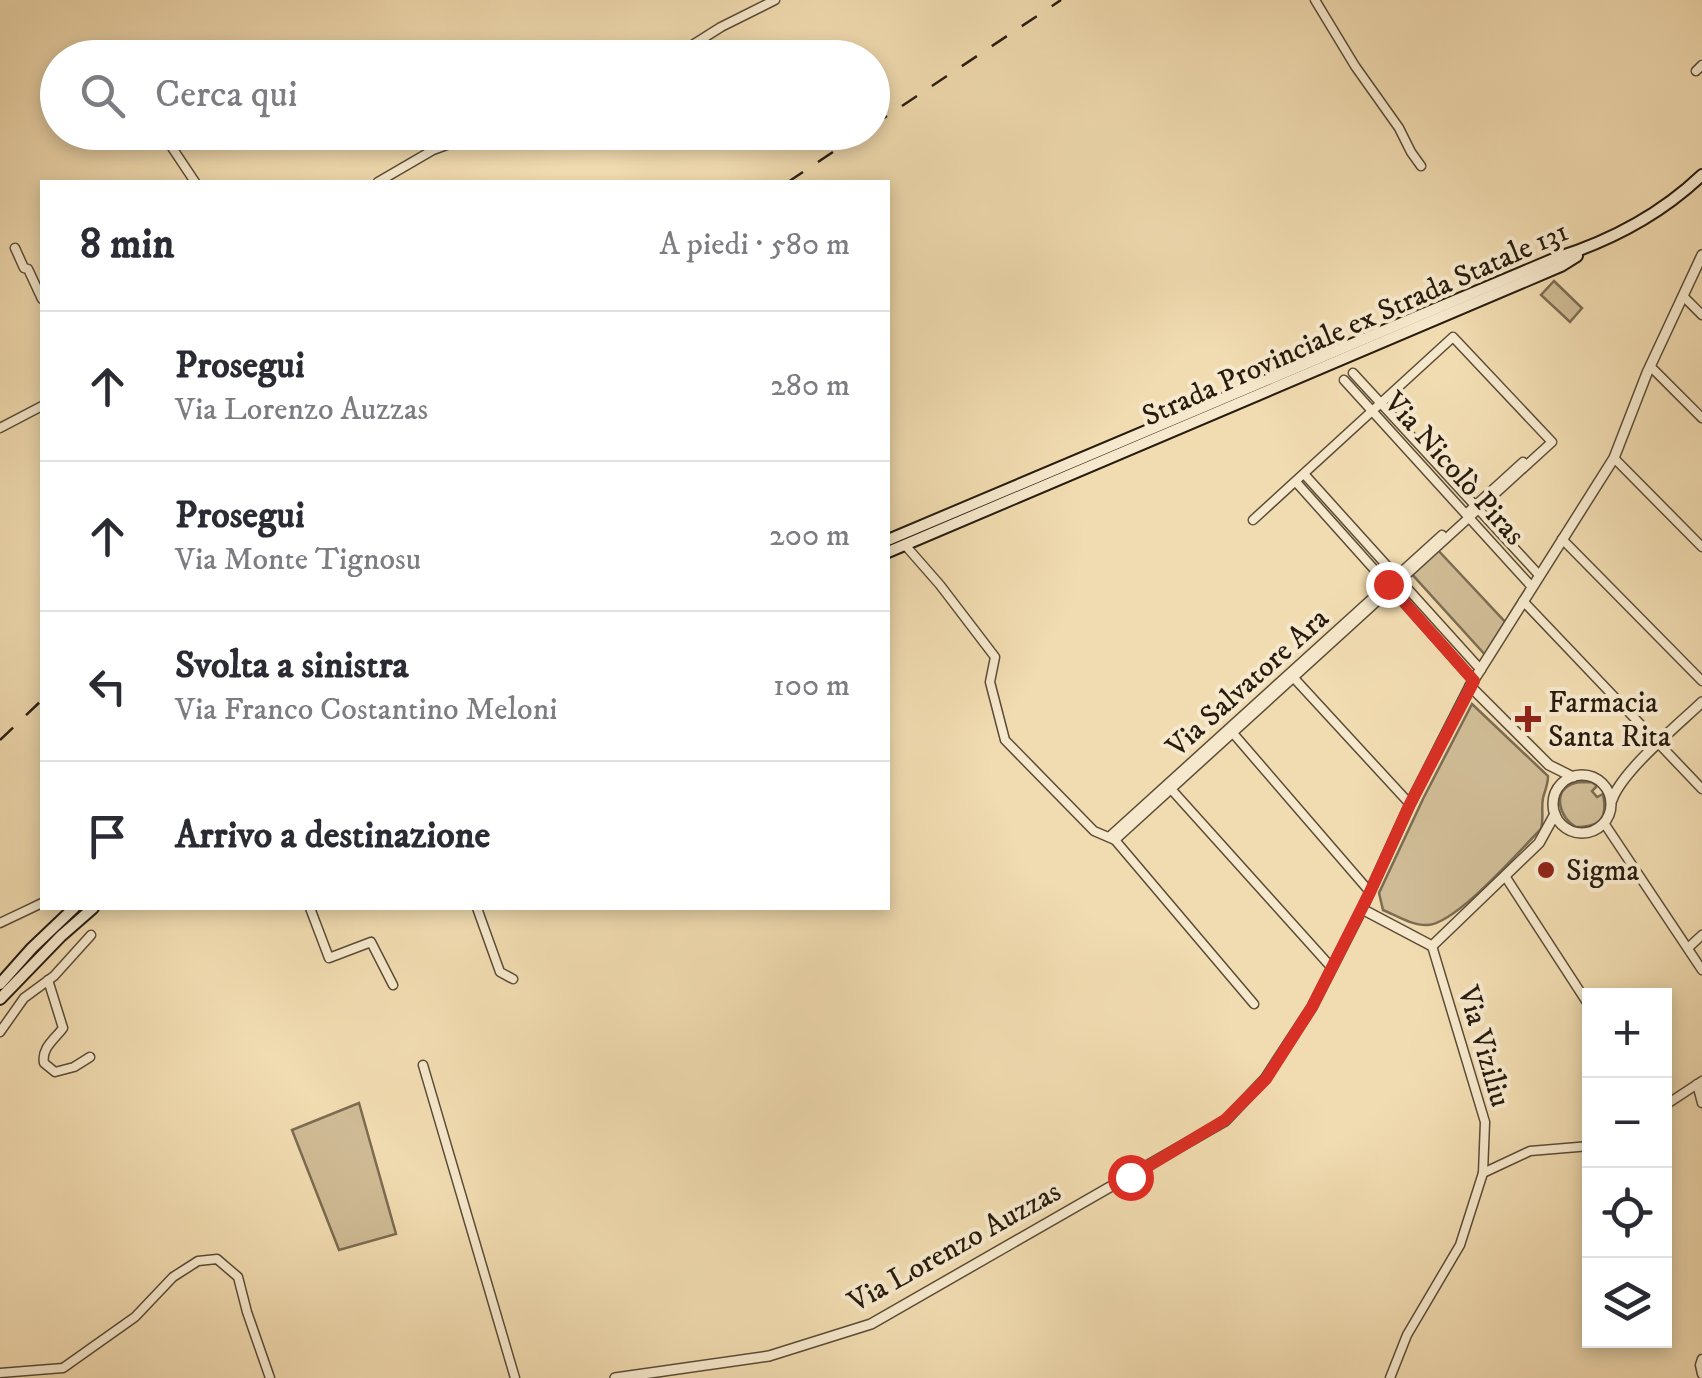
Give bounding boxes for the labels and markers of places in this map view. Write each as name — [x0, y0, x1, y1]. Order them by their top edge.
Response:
place label: Farmacia Santa Rita — [1548, 685, 1671, 756]
marker: Farmacia Santa Rita — [1517, 708, 1539, 730]
place label: Sigma — [1566, 853, 1640, 890]
marker: Sigma — [1535, 859, 1557, 881]

